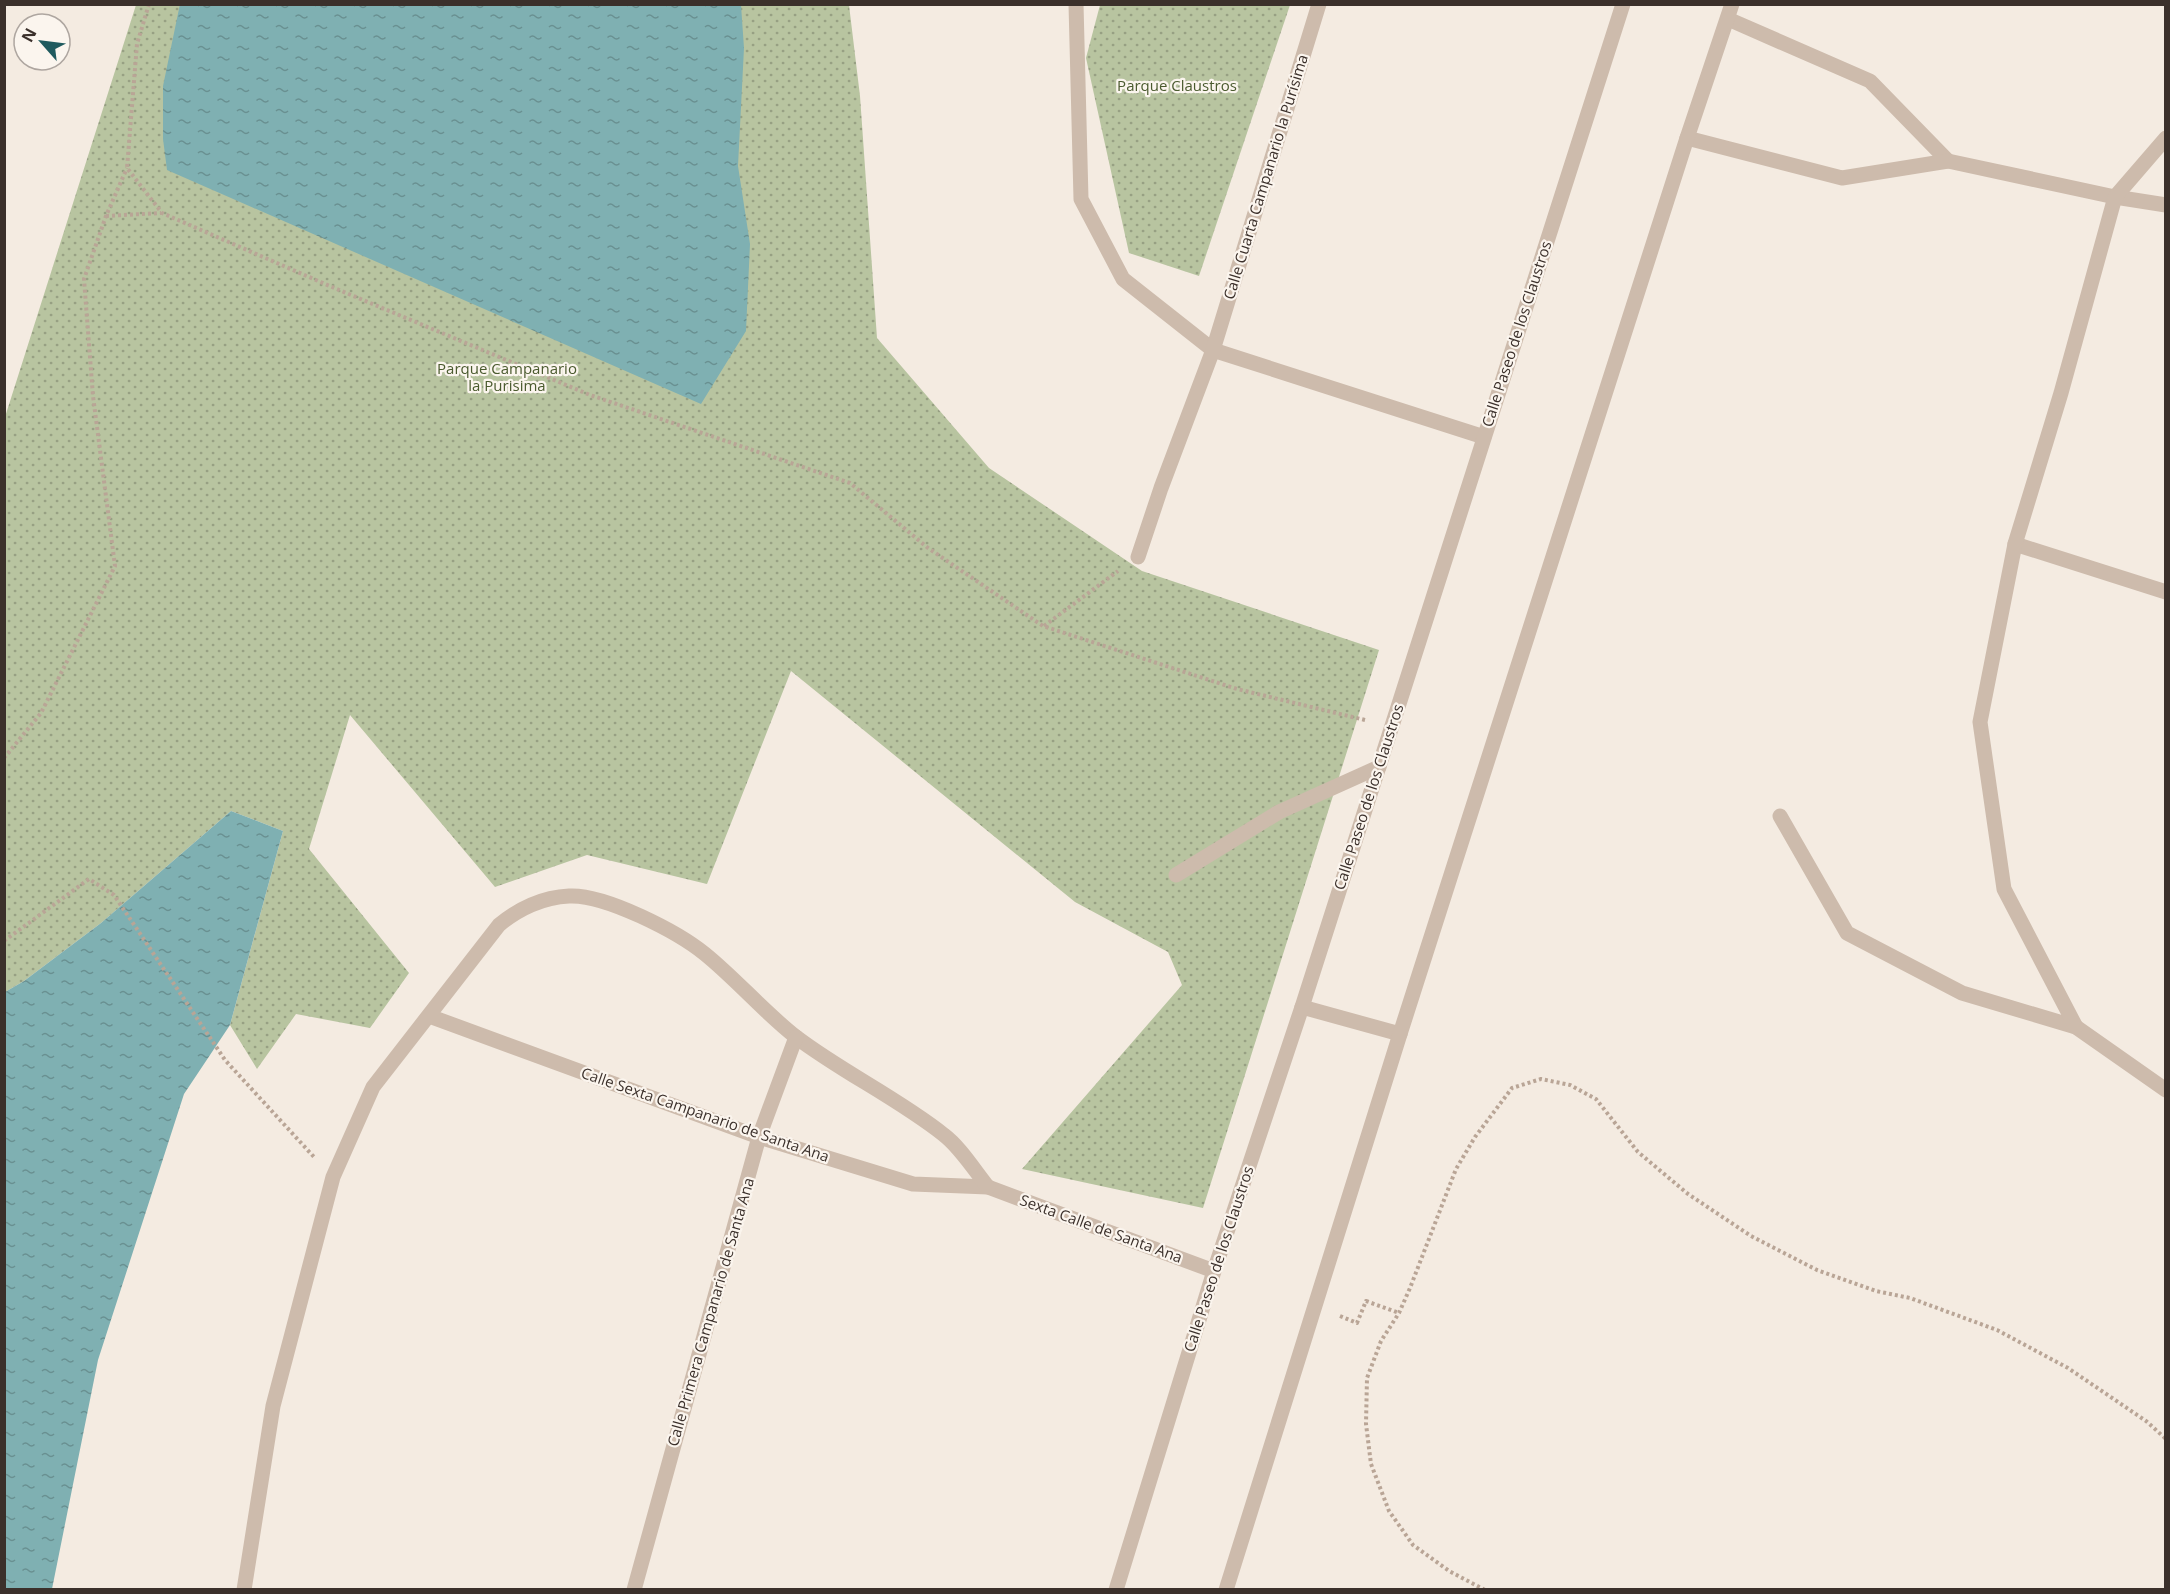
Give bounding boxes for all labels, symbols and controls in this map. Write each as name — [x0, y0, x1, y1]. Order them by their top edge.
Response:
north arrow — [12, 12, 72, 72]
text: N — [16, 24, 42, 46]
street label: Calle Cuarta Campanario la Purísima — [1218, 52, 1312, 302]
park label: Parque Claustros — [1117, 75, 1237, 95]
street label: Calle Paseo de los Claustros — [1476, 238, 1556, 429]
park label: Parque Campanario la Purisima — [437, 358, 577, 395]
street label: Calle Paseo de los Claustros — [1328, 701, 1408, 892]
street label: Calle Sexta Campanario de Santa Ana — [579, 1062, 832, 1166]
street label: Calle Paseo de los Claustros — [1178, 1163, 1258, 1354]
street label: Calle Primera Campanario de Santa Ana — [662, 1175, 758, 1448]
street label: Sexta Calle de Santa Ana — [1017, 1189, 1185, 1267]

